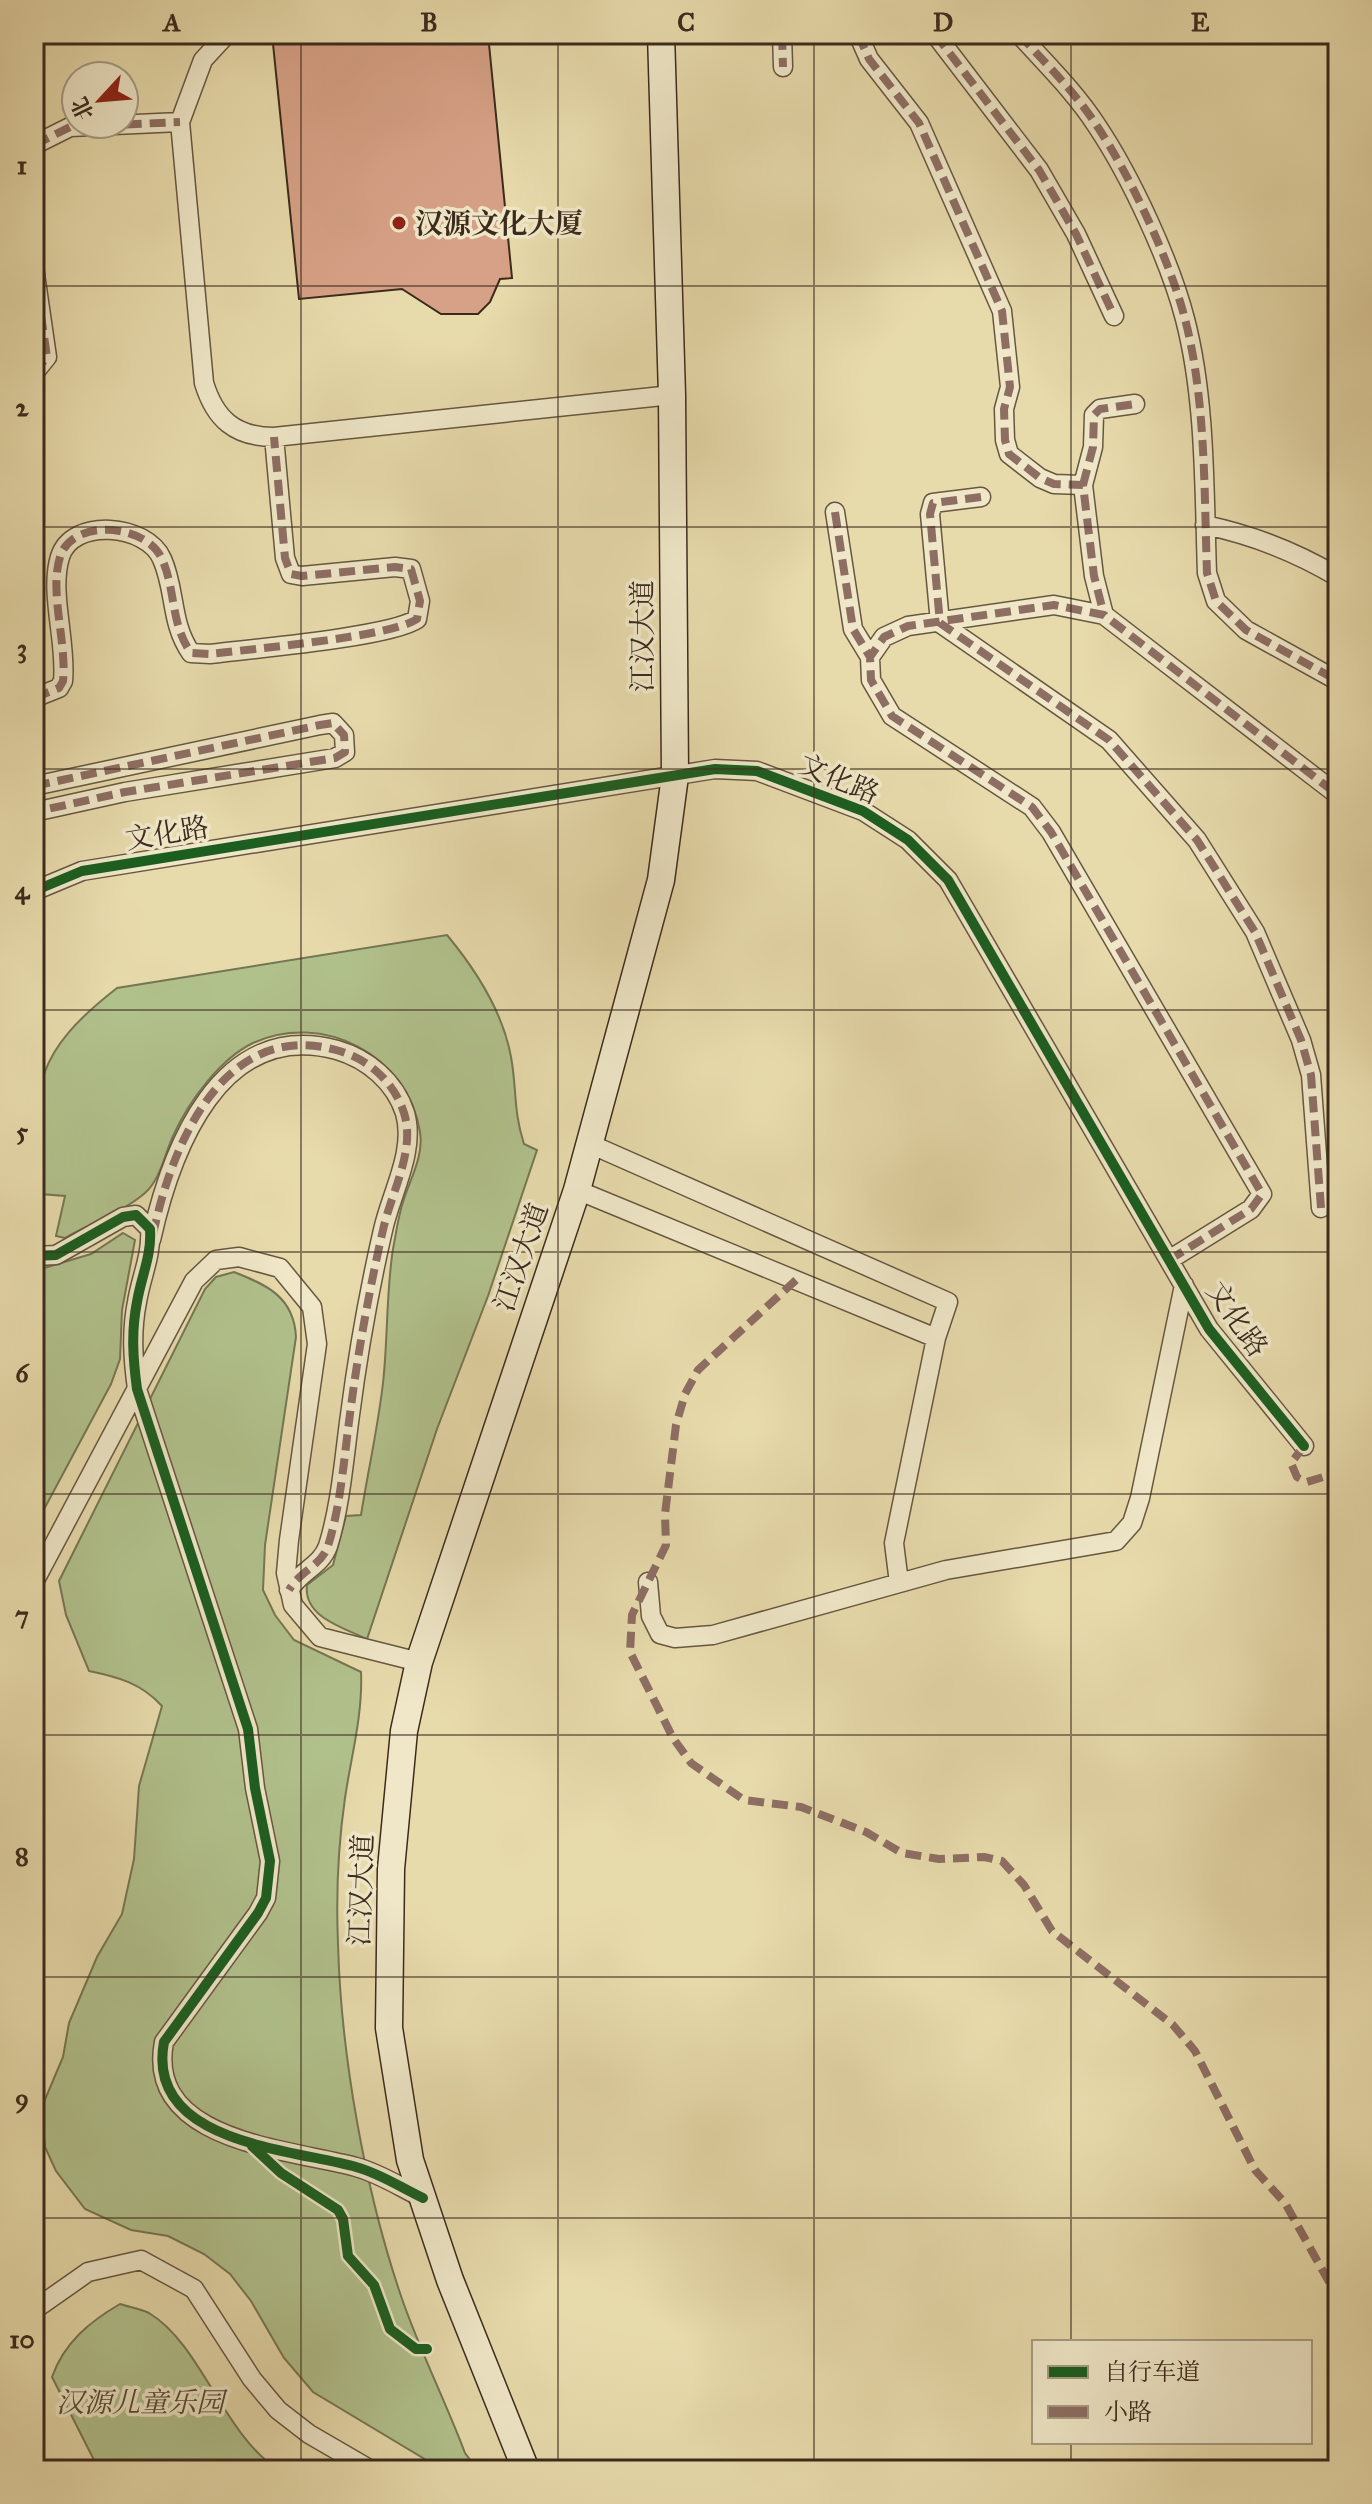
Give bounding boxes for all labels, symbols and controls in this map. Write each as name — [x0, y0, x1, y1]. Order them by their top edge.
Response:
text: A — [161, 6, 181, 38]
text: B — [420, 6, 438, 38]
text: C — [677, 6, 695, 38]
text: D — [933, 6, 953, 38]
text: E — [1191, 6, 1210, 38]
north arrow — [60, 60, 140, 140]
text: 北 — [66, 93, 99, 124]
text: 1 — [17, 149, 27, 181]
place label: 汉源文化大厦 — [415, 206, 583, 241]
marker: 汉源文化大厦 — [390, 214, 408, 232]
text: 2 — [16, 391, 30, 423]
street label: 江汉大道 — [625, 580, 660, 692]
text: 3 — [17, 632, 27, 664]
street label: 文化路 — [793, 746, 885, 812]
street label: 文化路 — [123, 809, 211, 857]
text: 4 — [15, 874, 31, 906]
text: 5 — [16, 1115, 29, 1147]
street label: 江汉大道 — [486, 1198, 556, 1316]
street label: 文化路 — [1199, 1275, 1275, 1363]
text: 6 — [15, 1357, 30, 1389]
text: 7 — [15, 1599, 29, 1631]
street label: 江汉大道 — [342, 1833, 380, 1947]
text: 8 — [15, 1840, 29, 1872]
text: 9 — [15, 2082, 29, 2114]
text: 10 — [9, 2323, 35, 2355]
legend — [1032, 2340, 1312, 2444]
text: 自行车道 — [1104, 2357, 1200, 2387]
park label: 汉源儿童乐园 — [56, 2385, 228, 2420]
text: 小路 — [1104, 2397, 1152, 2427]

